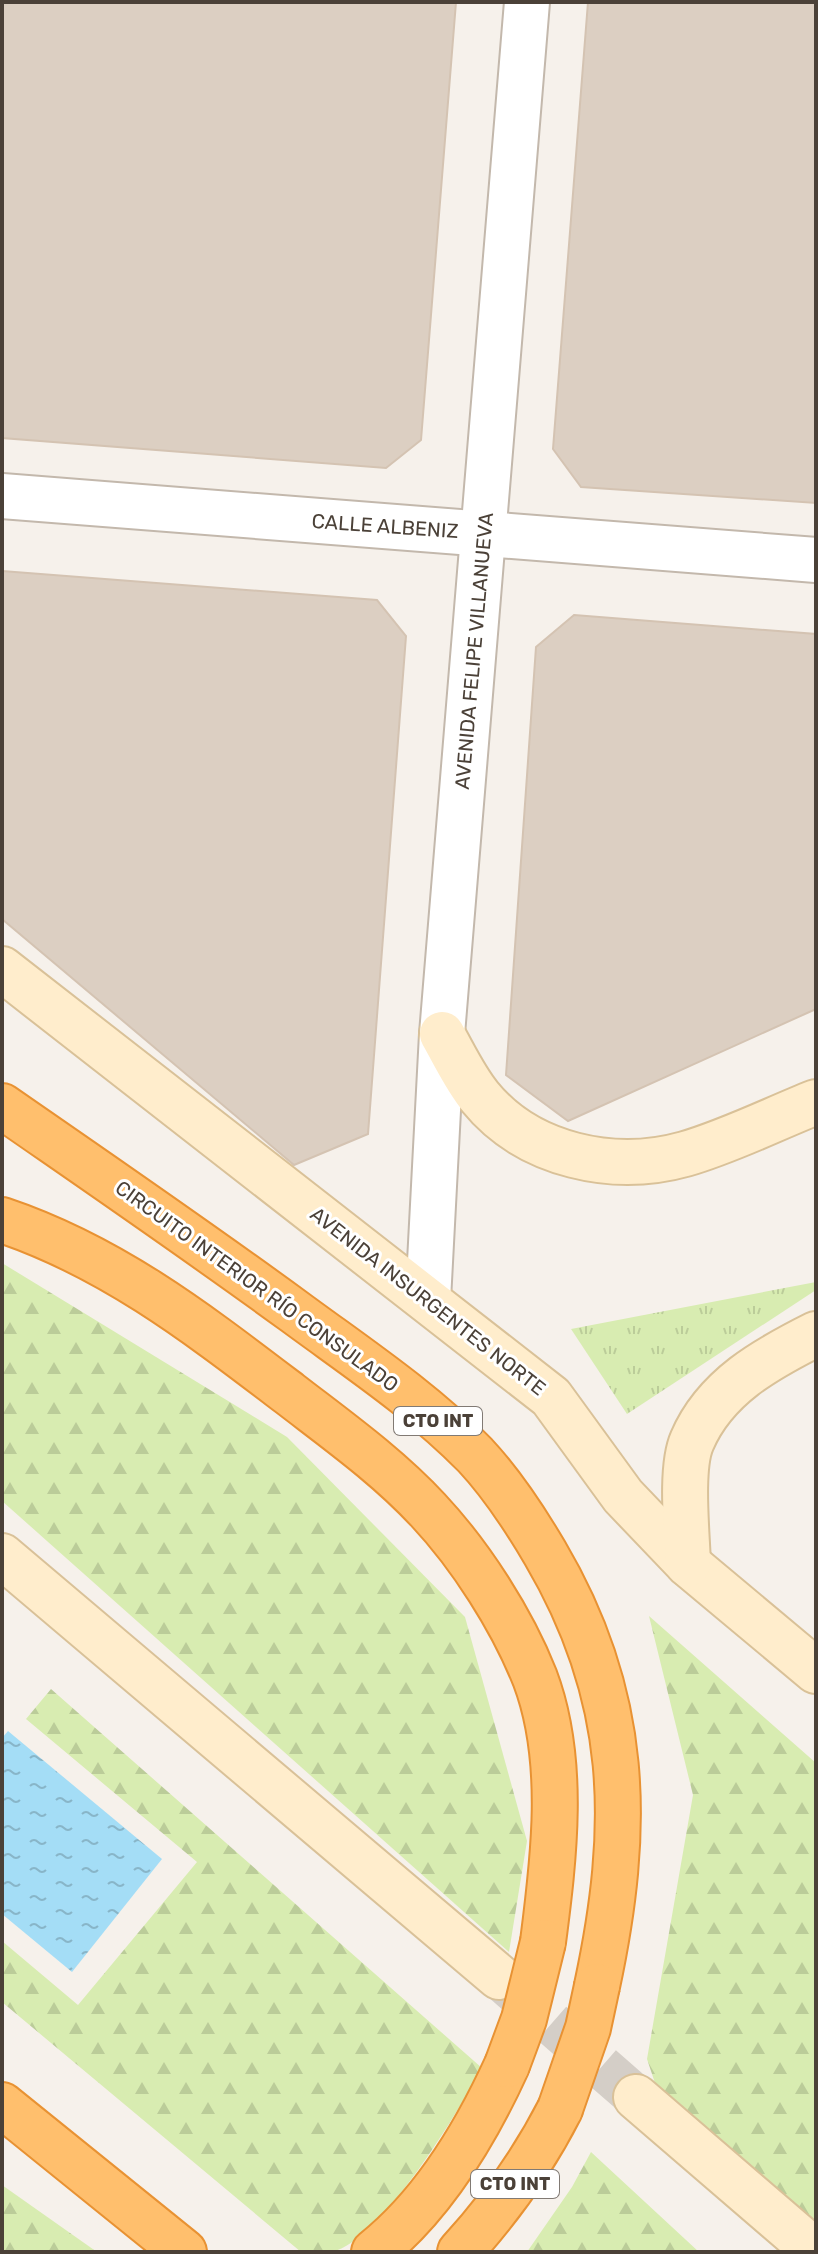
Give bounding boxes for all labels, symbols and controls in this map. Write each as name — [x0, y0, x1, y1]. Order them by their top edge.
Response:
street label: CALLE ALBENIZ — [311, 509, 459, 543]
street label: AVENIDA FELIPE VILLANUEVA — [450, 511, 498, 791]
street label: CIRCUITO INTERIOR RÍO CONSULADO — [111, 1175, 403, 1397]
street label: AVENIDA INSURGENTES NORTE — [306, 1202, 550, 1400]
road number: CTO INT — [394, 1407, 482, 1435]
road number: CTO INT — [471, 2170, 559, 2198]

